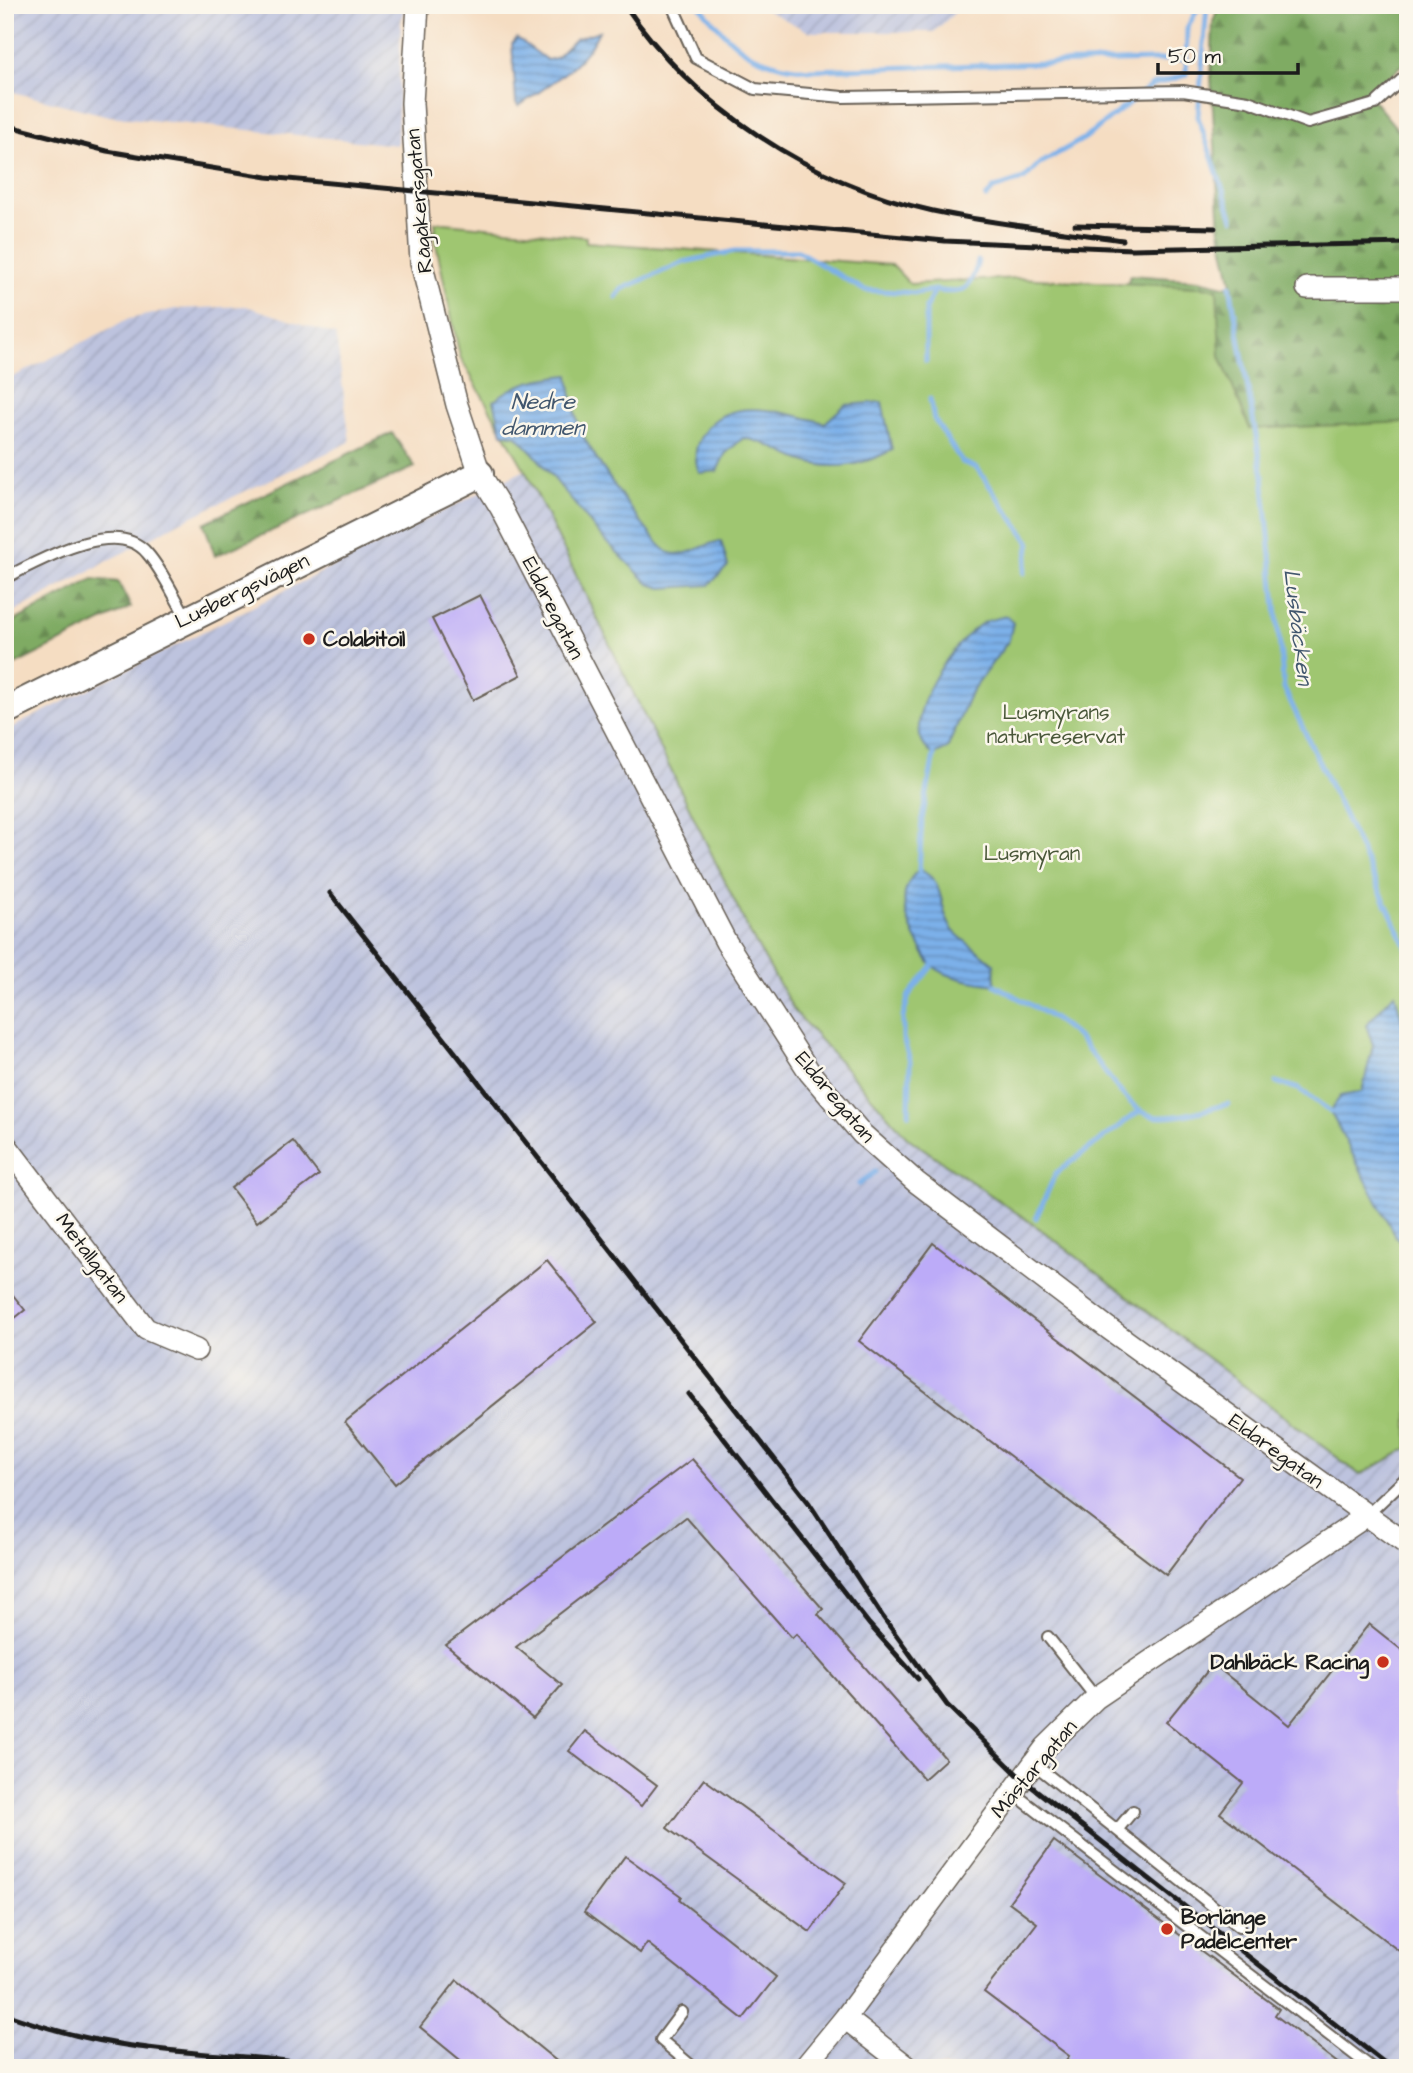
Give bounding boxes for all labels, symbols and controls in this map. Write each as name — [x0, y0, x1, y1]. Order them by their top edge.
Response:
scale bar — [1158, 32, 1298, 76]
text: 50 m — [1168, 42, 1222, 71]
street label: Rågåkersgatan — [398, 127, 442, 274]
water label: Nedre dammen — [501, 386, 587, 444]
street label: Lusbergsvägen — [170, 546, 315, 638]
street label: Eldaregatan — [513, 552, 591, 665]
water label: Lusbäcken — [1275, 567, 1321, 689]
place label: Colabitoil — [323, 625, 406, 654]
marker: Colabitoil — [301, 631, 317, 647]
park label: Lusmyrans naturreservat — [987, 698, 1126, 751]
park label: Lusmyran — [984, 839, 1080, 870]
street label: Eldaregatan — [787, 1045, 882, 1150]
street label: Metallgatan — [47, 1207, 135, 1310]
street label: Eldaregatan — [1221, 1407, 1330, 1497]
place label: Dahlbäck Racing — [1210, 1648, 1369, 1679]
marker: Dahlbäck Racing — [1375, 1654, 1391, 1670]
street label: Mästargatan — [984, 1714, 1085, 1826]
place label: Borlänge Padelcenter — [1181, 1903, 1298, 1956]
marker: Borlänge Padelcenter — [1159, 1921, 1175, 1937]

